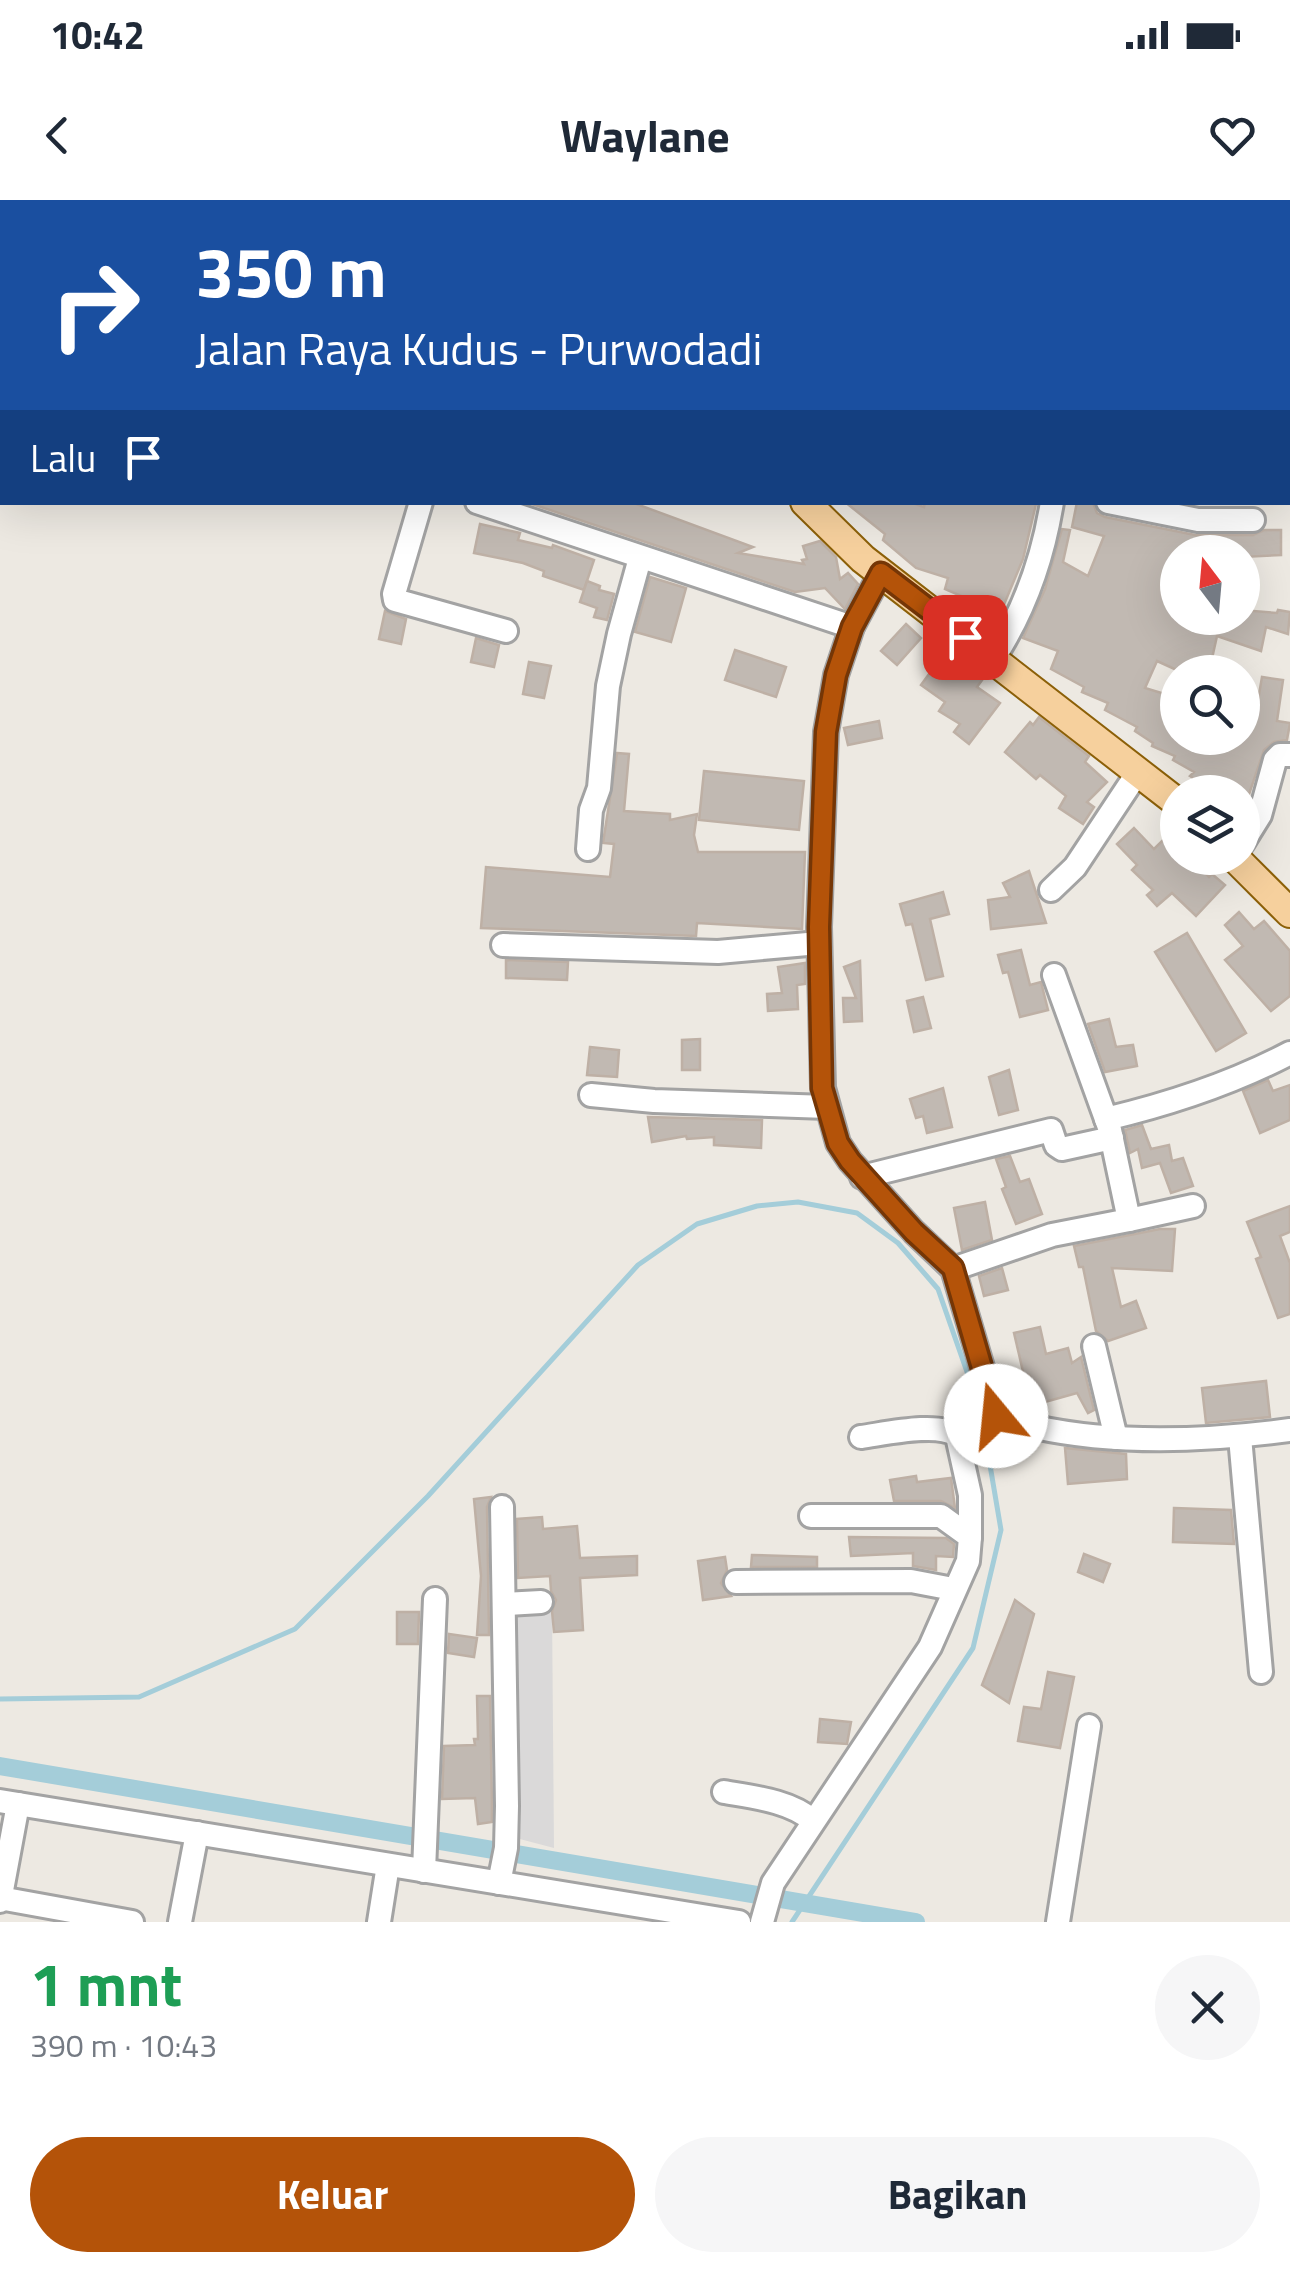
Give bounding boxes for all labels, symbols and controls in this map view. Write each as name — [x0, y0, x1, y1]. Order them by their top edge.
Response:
text: 10:42 — [50, 6, 145, 64]
text: Waylane — [560, 101, 730, 169]
icon: back — [30, 108, 85, 163]
icon: heart — [1205, 108, 1260, 163]
text: 350 m — [195, 218, 387, 324]
icon: right — [30, 240, 160, 370]
text: Jalan Raya Kudus - Purwodadi — [195, 314, 762, 382]
text: Lalu — [30, 429, 96, 487]
icon: arrive — [116, 430, 171, 485]
north arrow — [1160, 535, 1260, 635]
map controls — [1160, 535, 1260, 875]
pin — [923, 595, 1008, 680]
icon: arrive — [938, 610, 993, 665]
button: search — [1160, 655, 1260, 755]
button: layers — [1160, 775, 1260, 875]
position arrow — [944, 1364, 1048, 1468]
text: 1 mnt — [30, 1938, 182, 2029]
button: close — [1155, 1955, 1260, 2060]
text: 390 m · 10:43 — [30, 2021, 217, 2069]
button: Keluar — [30, 2137, 635, 2252]
button: Bagikan — [655, 2137, 1260, 2252]

